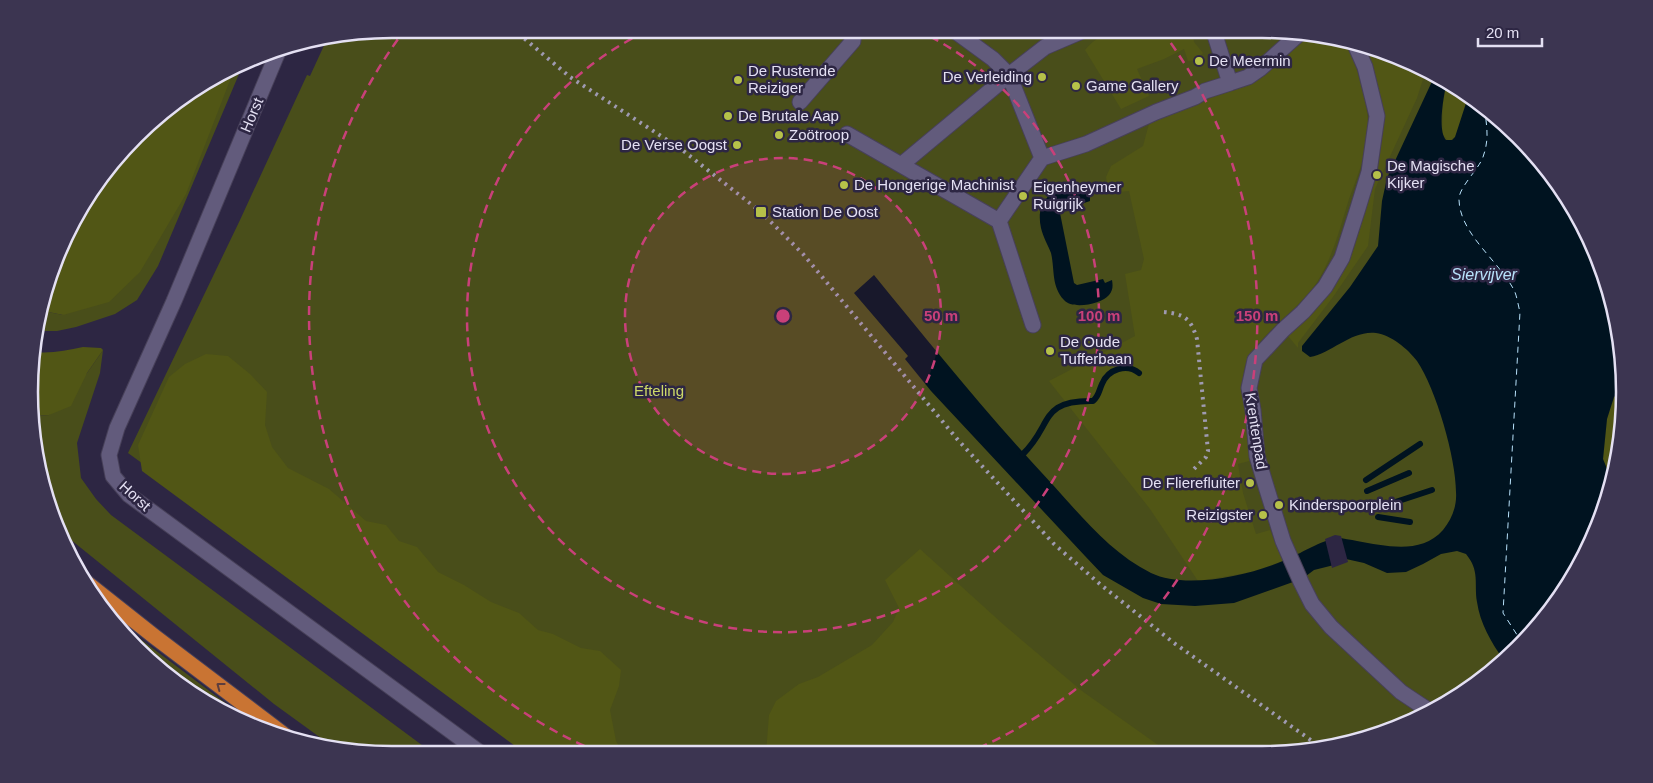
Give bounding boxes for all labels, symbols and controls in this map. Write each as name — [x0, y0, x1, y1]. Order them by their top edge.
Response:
scale bar — [1478, 15, 1542, 47]
text: 20 m — [1486, 24, 1519, 41]
place label: De Meermin — [1209, 52, 1291, 69]
marker: De Meermin — [1193, 55, 1205, 67]
place label: De Rustende Reiziger — [748, 62, 836, 96]
place label: De Verleiding — [943, 68, 1032, 85]
marker: De Verleiding — [1036, 71, 1048, 83]
marker: De Rustende Reiziger — [732, 74, 744, 86]
place label: Game Gallery — [1086, 77, 1179, 94]
marker: Game Gallery — [1070, 80, 1082, 92]
street label: Horst — [237, 94, 267, 135]
place label: De Brutale Aap — [738, 107, 839, 124]
marker: De Brutale Aap — [722, 110, 734, 122]
place label: Zoötroop — [789, 126, 849, 143]
marker: Zoötroop — [773, 129, 785, 141]
place label: De Verse Oogst — [621, 136, 728, 153]
marker: De Verse Oogst — [731, 139, 743, 151]
place label: De Magische Kijker — [1387, 157, 1475, 191]
marker: De Magische Kijker — [1371, 169, 1383, 181]
place label: De Hongerige Machinist — [854, 176, 1015, 193]
place label: Eigenheymer Ruigrijk — [1033, 178, 1121, 212]
marker: De Hongerige Machinist — [838, 179, 850, 191]
marker: Eigenheymer Ruigrijk — [1017, 190, 1029, 202]
place label: Station De Oost — [772, 203, 879, 220]
marker: Station De Oost — [754, 205, 768, 219]
water label: Siervijver — [1451, 266, 1518, 283]
centre of rings — [774, 307, 792, 325]
text: 50 m — [924, 307, 958, 324]
text: 100 m — [1078, 307, 1120, 324]
text: 150 m — [1236, 307, 1278, 324]
place label: De Oude Tufferbaan — [1060, 333, 1132, 367]
marker: De Oude Tufferbaan — [1044, 345, 1056, 357]
park label: Efteling — [634, 382, 684, 399]
street label: Krentenpad — [1242, 391, 1271, 471]
place label: De Flierefluiter — [1142, 474, 1240, 491]
street label: Horst — [116, 477, 155, 514]
marker: De Flierefluiter — [1244, 477, 1256, 489]
place label: Kinderspoorplein — [1289, 496, 1402, 513]
marker: Kinderspoorplein — [1273, 499, 1285, 511]
place label: Reizigster — [1186, 506, 1253, 523]
marker: Reizigster — [1257, 509, 1269, 521]
one-way arrow — [217, 684, 226, 692]

